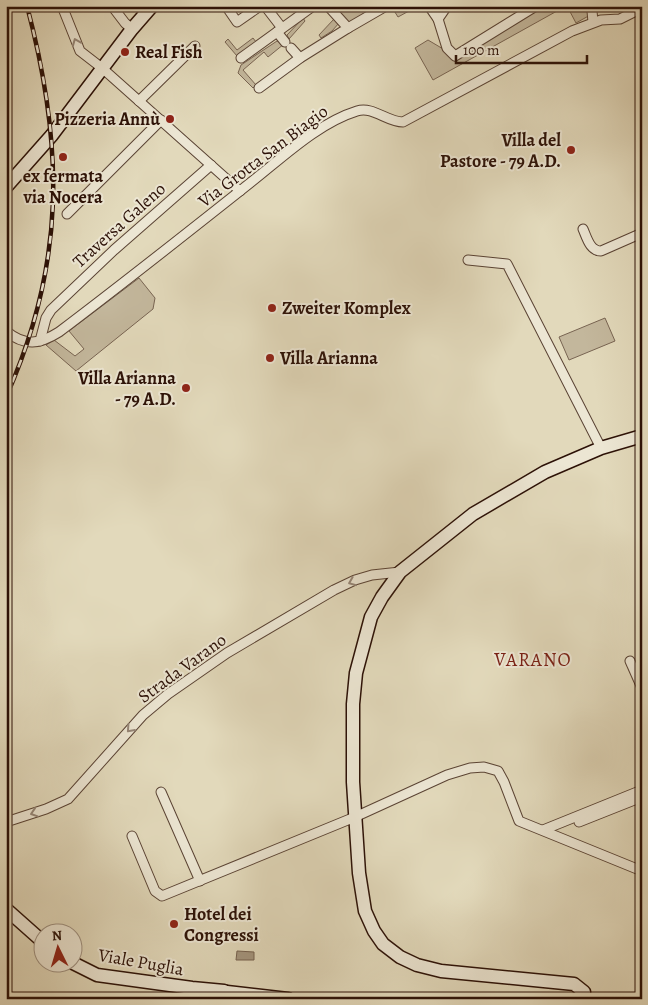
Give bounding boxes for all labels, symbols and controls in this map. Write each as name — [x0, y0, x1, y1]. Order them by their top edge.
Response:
scale bar — [456, 32, 587, 64]
one-way arrow — [72, 38, 82, 47]
place label: Real Fish — [135, 40, 203, 64]
text: 100 m — [463, 40, 500, 60]
marker: Real Fish — [119, 46, 131, 58]
street label: Via Grotta San Biagio — [192, 99, 333, 213]
place label: Pizzeria Annù — [54, 107, 160, 131]
marker: Pizzeria Annù — [164, 113, 176, 125]
place label: Villa del Pastore - 79 A.D. — [440, 128, 561, 173]
marker: Villa del Pastore - 79 A.D. — [565, 144, 577, 156]
marker: ex fermata via Nocera — [57, 151, 69, 163]
place label: ex fermata via Nocera — [22, 164, 103, 209]
street label: Traversa Galeno — [67, 177, 171, 273]
place label: Zweiter Komplex — [282, 296, 411, 320]
marker: Zweiter Komplex — [266, 302, 278, 314]
place label: Villa Arianna — [279, 346, 378, 370]
marker: Villa Arianna — [264, 352, 276, 364]
place label: Villa Arianna - 79 A.D. — [77, 366, 176, 411]
marker: Villa Arianna - 79 A.D. — [180, 382, 192, 394]
one-way arrow — [348, 576, 357, 586]
street label: Strada Varano — [133, 628, 231, 708]
district label: VARANO — [493, 647, 572, 673]
one-way arrow — [127, 723, 136, 732]
one-way arrow — [31, 807, 39, 817]
place label: Hotel dei Congressi — [184, 902, 259, 947]
marker: Hotel dei Congressi — [168, 918, 180, 930]
north arrow — [32, 922, 82, 972]
text: N — [51, 926, 63, 945]
street label: Viale Puglia — [95, 943, 186, 981]

